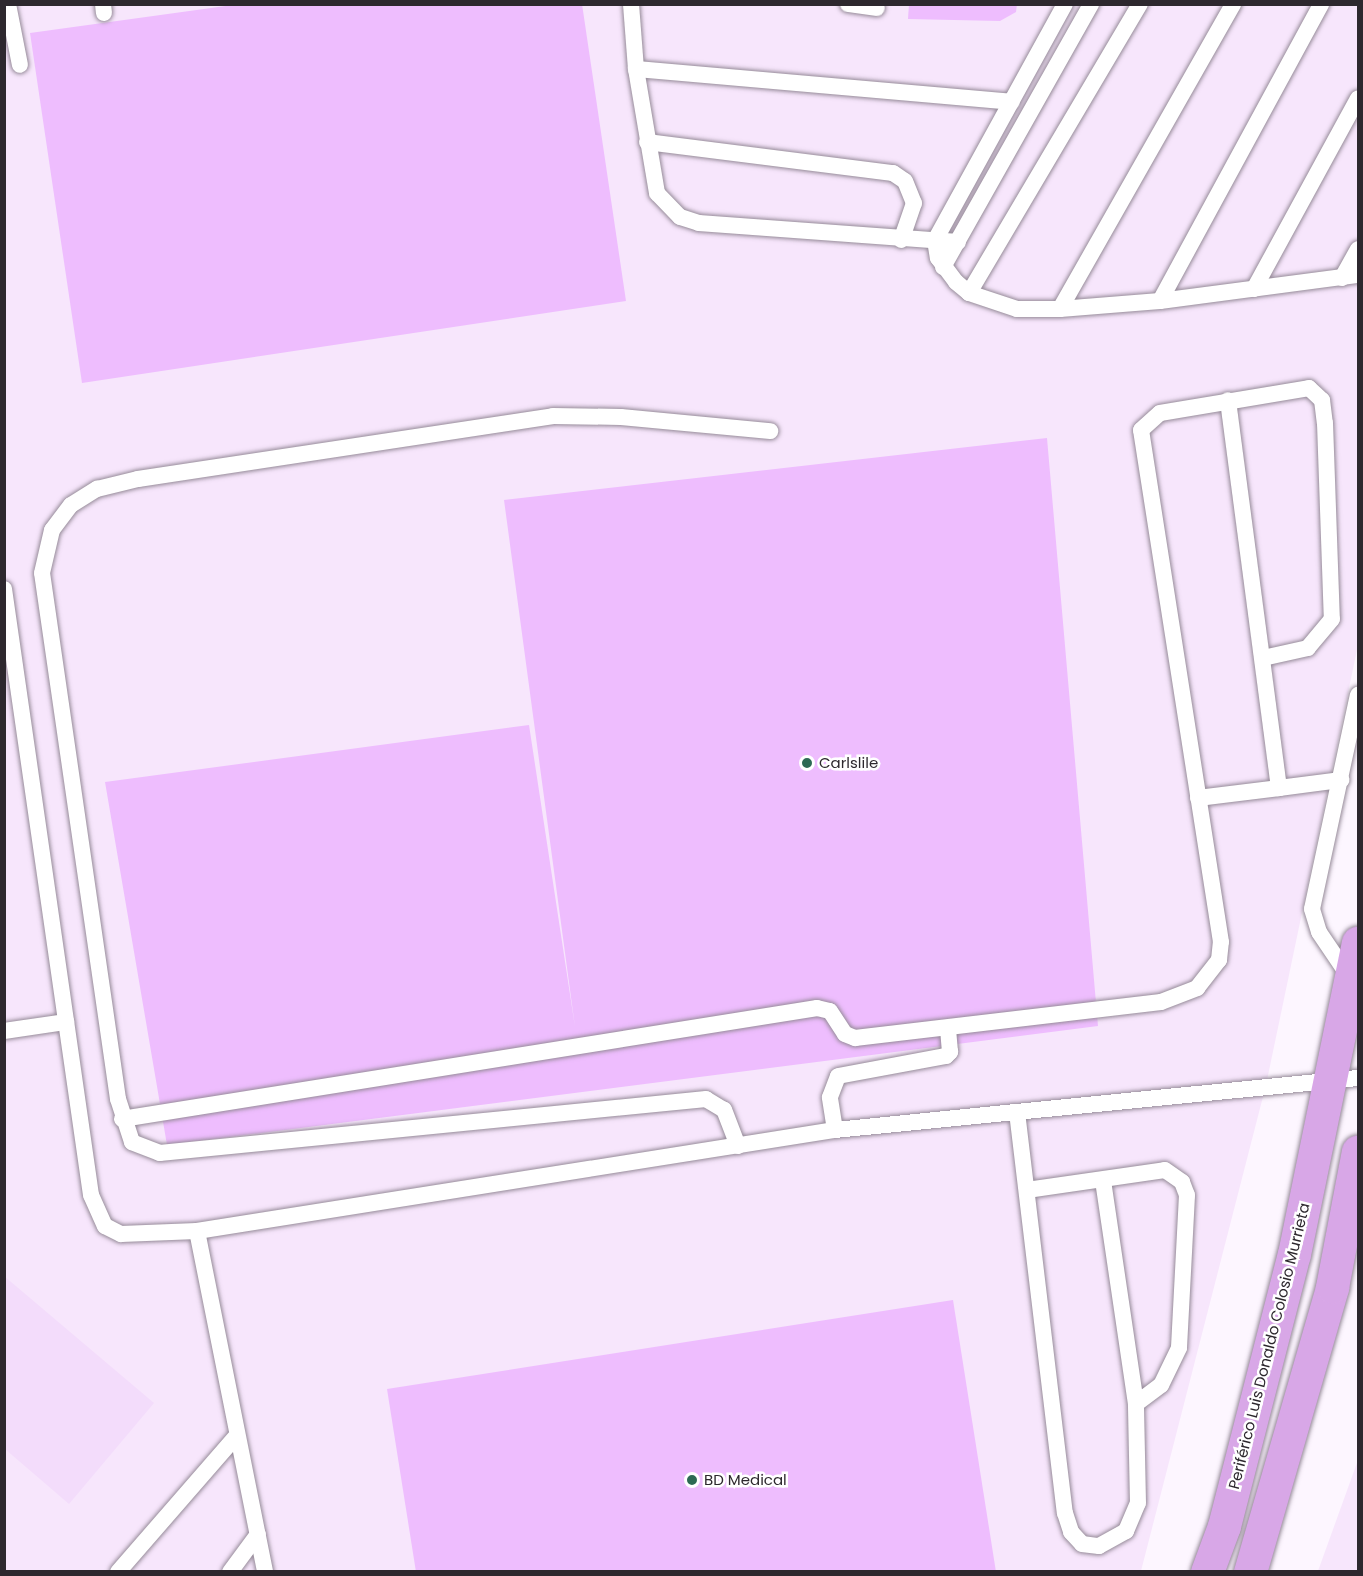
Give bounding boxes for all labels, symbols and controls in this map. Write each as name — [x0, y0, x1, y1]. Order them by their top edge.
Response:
place label: Carlslile — [819, 754, 878, 772]
marker: Carlslile — [800, 756, 814, 770]
street label: Periférico Luis Donaldo Colosio Murrieta — [1225, 1201, 1313, 1491]
place label: BD Medical — [704, 1471, 787, 1489]
marker: BD Medical — [685, 1473, 699, 1487]

